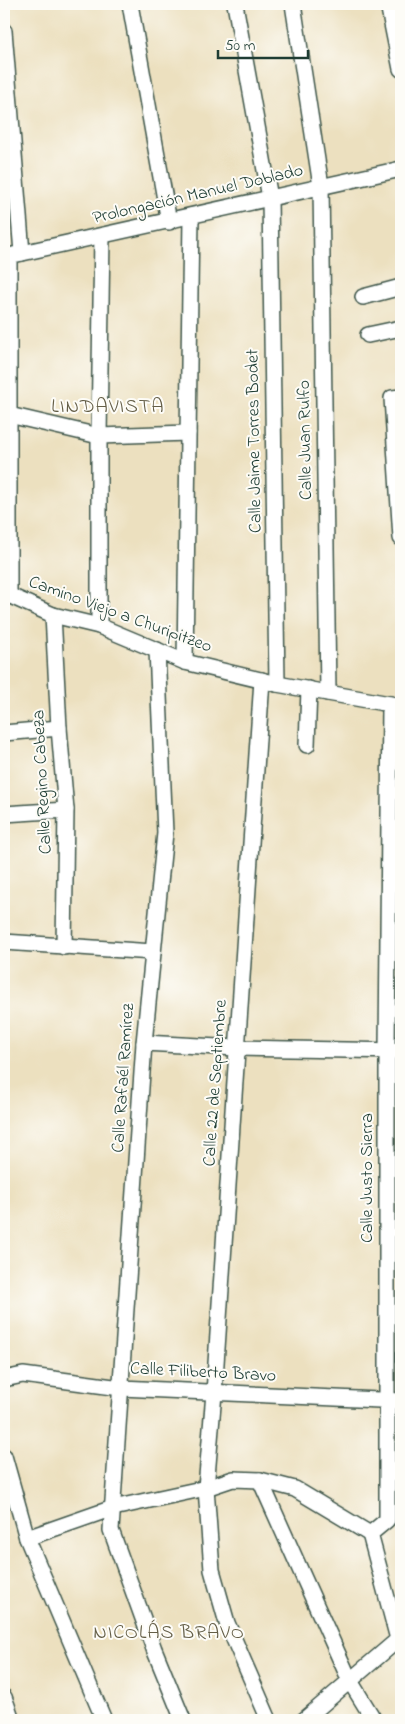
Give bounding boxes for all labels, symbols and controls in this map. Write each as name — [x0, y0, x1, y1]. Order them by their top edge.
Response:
scale bar — [218, 28, 308, 60]
text: 50 m — [225, 35, 256, 57]
street label: Prolongación Manuel Doblado — [90, 158, 306, 233]
street label: Calle Jaime Torres Bodet — [240, 349, 270, 533]
street label: Calle Juan Rulfo — [292, 380, 320, 500]
district label: LINDAVISTA — [51, 393, 165, 422]
street label: Camino Viejo a Churipitzeo — [25, 570, 215, 660]
street label: Calle Regino Cabeza — [26, 709, 61, 855]
street label: Calle 22 de Septiembre — [197, 998, 235, 1167]
street label: Calle Rafaél Ramírez — [106, 1002, 142, 1154]
street label: Calle Justo Sierra — [355, 1113, 381, 1243]
street label: Calle Filiberto Bravo — [129, 1356, 277, 1390]
district label: NICOLÁS BRAVO — [93, 1619, 245, 1648]

